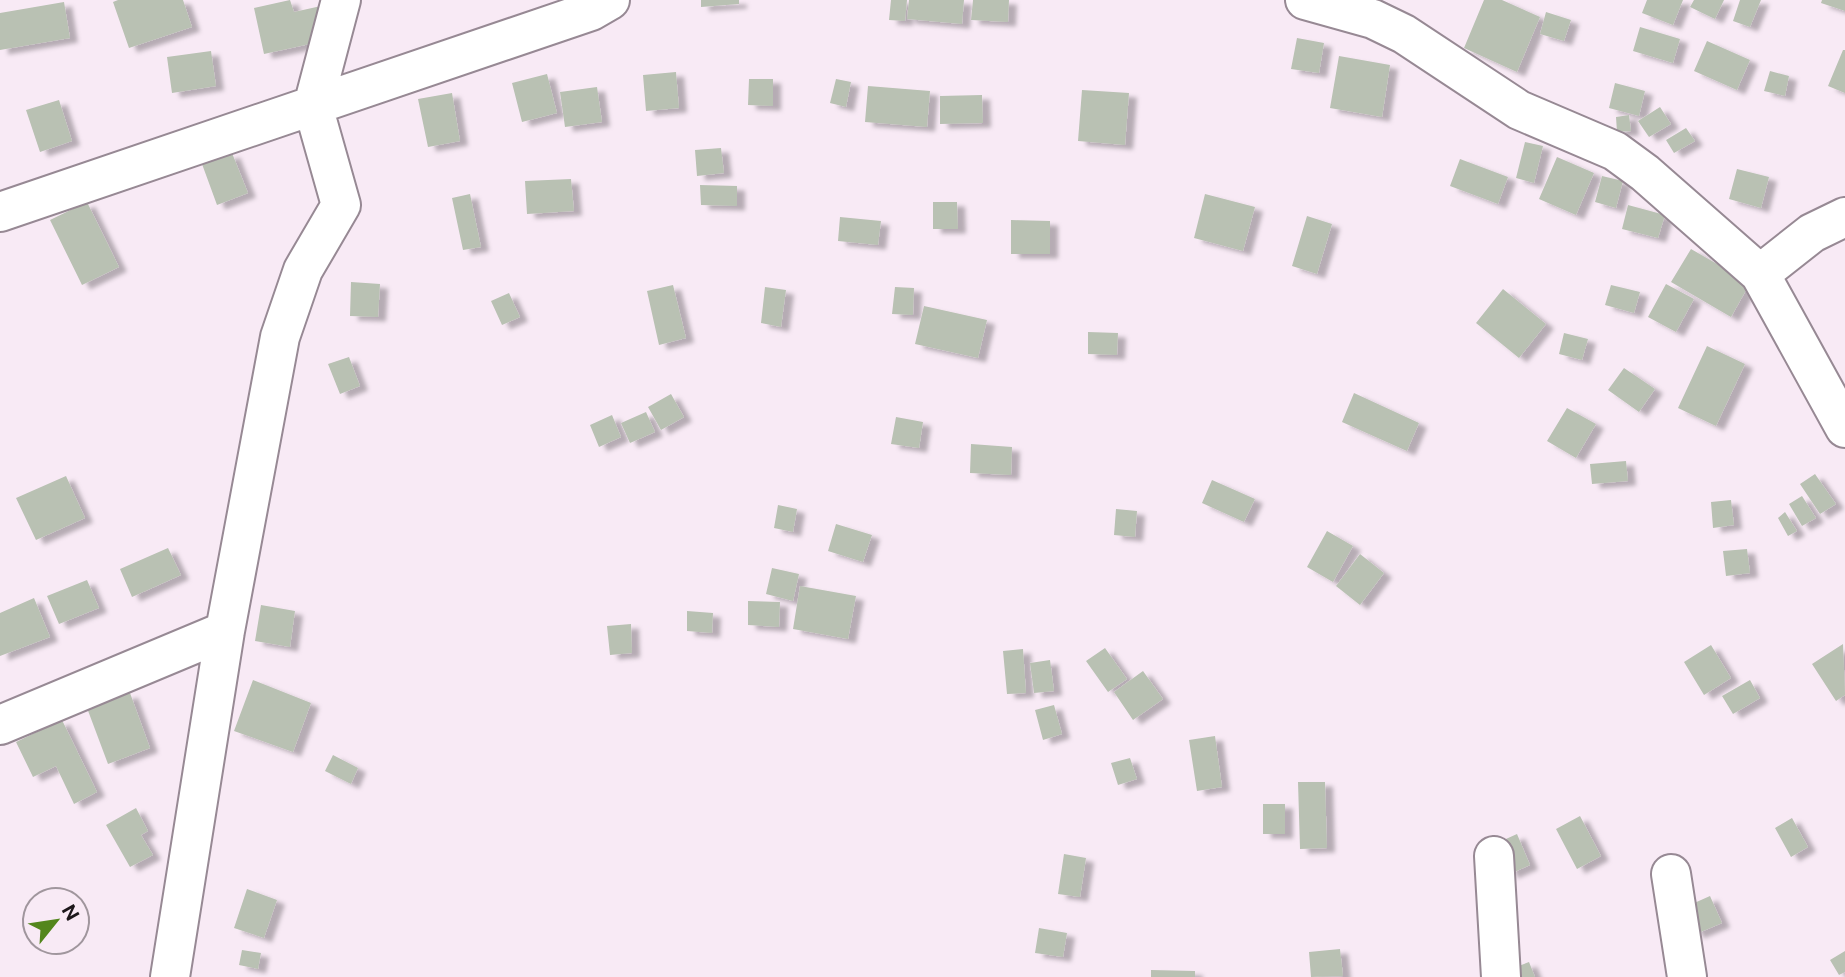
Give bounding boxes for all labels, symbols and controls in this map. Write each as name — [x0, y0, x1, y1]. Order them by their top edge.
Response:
north arrow — [21, 886, 91, 956]
text: N — [57, 901, 84, 924]

